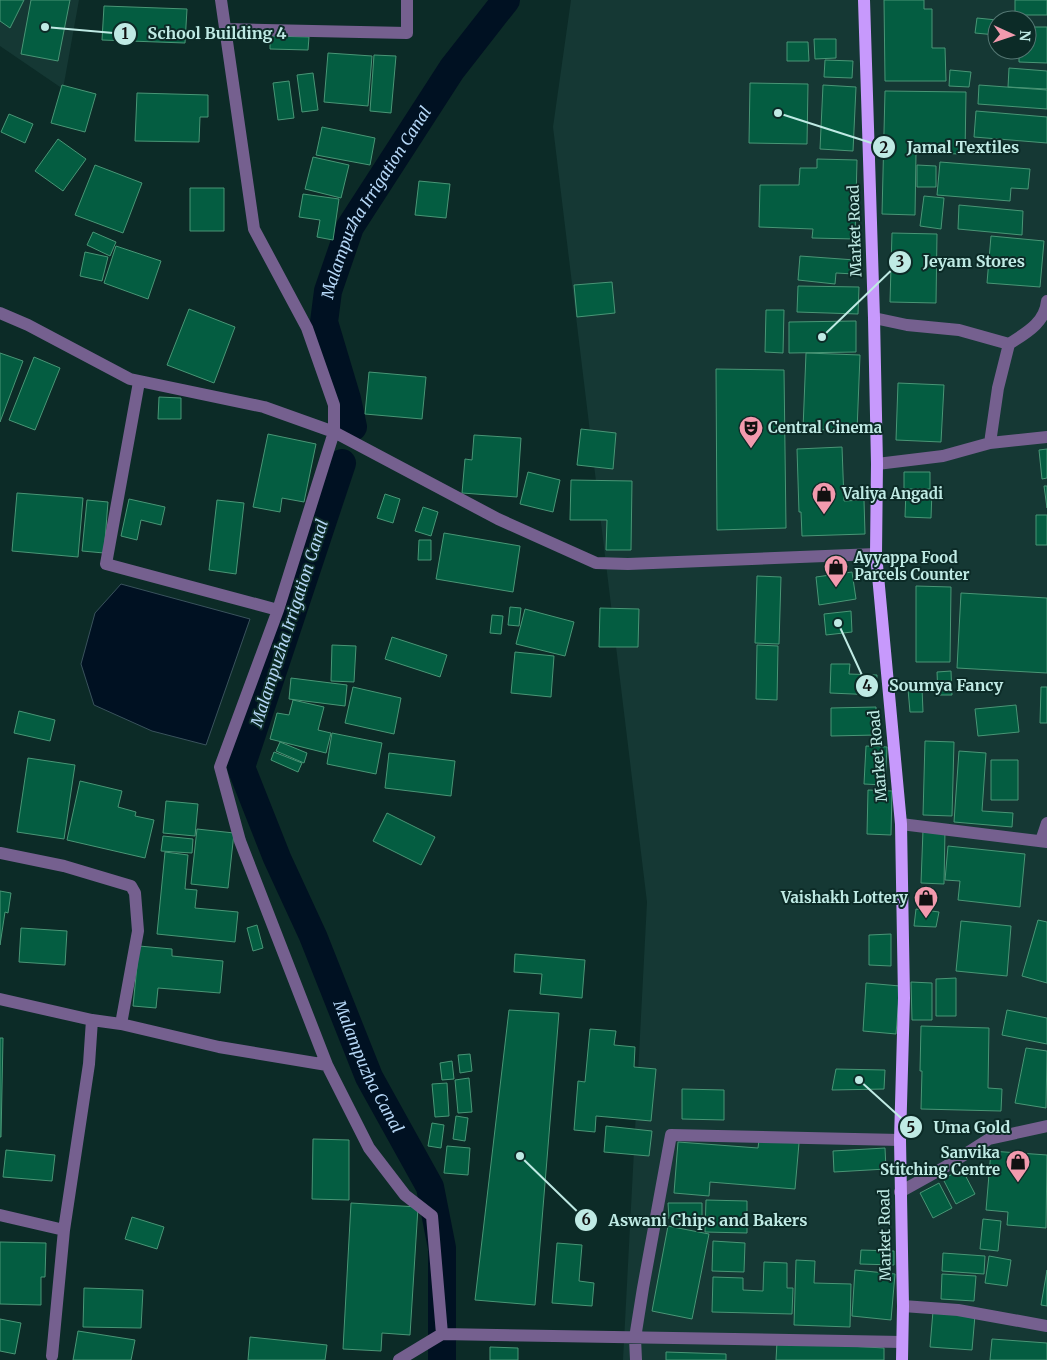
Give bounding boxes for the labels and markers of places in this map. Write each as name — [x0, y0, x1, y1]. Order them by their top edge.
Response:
callout: School Building 4 — [113, 18, 296, 49]
callout: Jamal Textiles — [872, 132, 1029, 163]
callout: Jeyam Stores — [888, 246, 1034, 277]
theatre icon: Central Cinema — [738, 415, 764, 449]
place label: Central Cinema — [768, 418, 883, 437]
shop icon: Valiya Angadi — [811, 481, 837, 515]
place label: Valiya Angadi — [841, 484, 943, 503]
place label: Ayyappa Food Parcels Counter — [853, 548, 970, 584]
shop icon: Ayyappa Food Parcels Counter — [823, 554, 849, 588]
callout: Soumya Fancy — [854, 670, 1013, 701]
shop icon: Vaishakh Lottery — [913, 885, 939, 919]
place label: Vaishakh Lottery — [780, 888, 908, 907]
callout: Uma Gold — [899, 1112, 1021, 1143]
place label: Sanvika Stitching Centre — [880, 1143, 1001, 1179]
shop icon: Sanvika Stitching Centre — [1005, 1149, 1031, 1183]
callout: Aswani Chips and Bakers — [573, 1205, 817, 1236]

